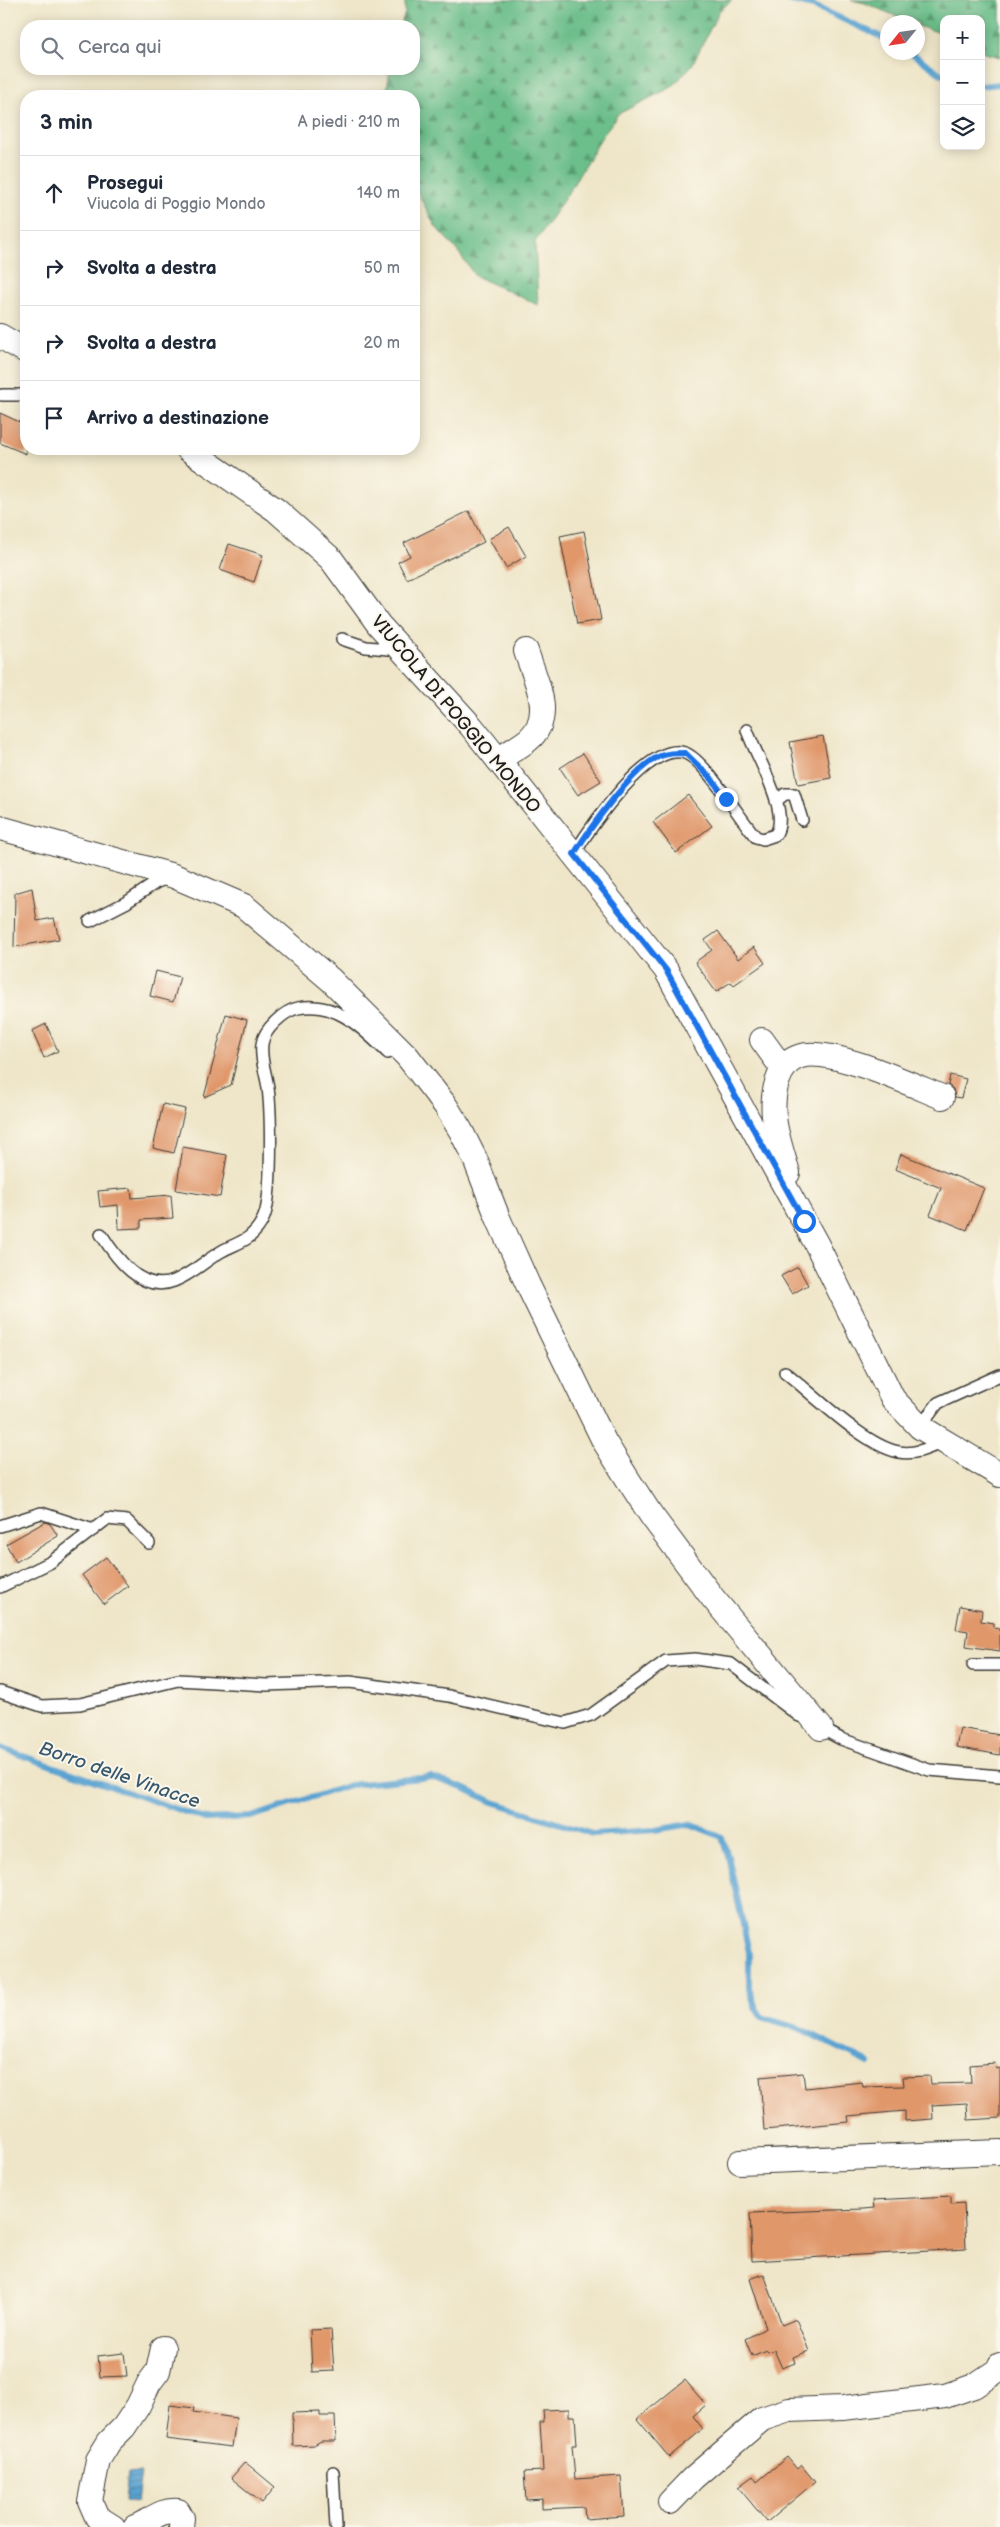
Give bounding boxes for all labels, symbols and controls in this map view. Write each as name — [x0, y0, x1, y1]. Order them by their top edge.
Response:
north arrow — [880, 15, 925, 60]
map controls — [940, 15, 985, 150]
button: + — [940, 15, 985, 60]
search box — [20, 20, 420, 75]
icon: search — [38, 34, 66, 62]
text: Cerca qui — [78, 36, 161, 59]
button: − — [940, 60, 985, 105]
button: layers — [940, 105, 985, 150]
text: 3 min — [40, 110, 93, 135]
text: A piedi · 210 m — [298, 113, 400, 132]
text: Prosegui — [87, 172, 163, 195]
icon: ahead — [40, 179, 68, 207]
text: 140 m — [357, 184, 400, 203]
text: Viucola di Poggio Mondo — [87, 195, 266, 214]
icon: right — [40, 254, 68, 282]
text: Svolta a destra — [87, 257, 217, 280]
text: 50 m — [364, 259, 400, 278]
icon: right — [40, 329, 68, 357]
text: Svolta a destra — [87, 332, 217, 355]
text: 20 m — [364, 334, 400, 353]
icon: arrive — [40, 404, 68, 432]
text: Arrivo a destinazione — [87, 407, 269, 430]
street label: VIUCOLA DI POGGIO MONDO — [367, 611, 545, 817]
route end — [715, 788, 738, 811]
route start — [793, 1210, 816, 1233]
water label: Borro delle Vinacce — [36, 1737, 203, 1814]

